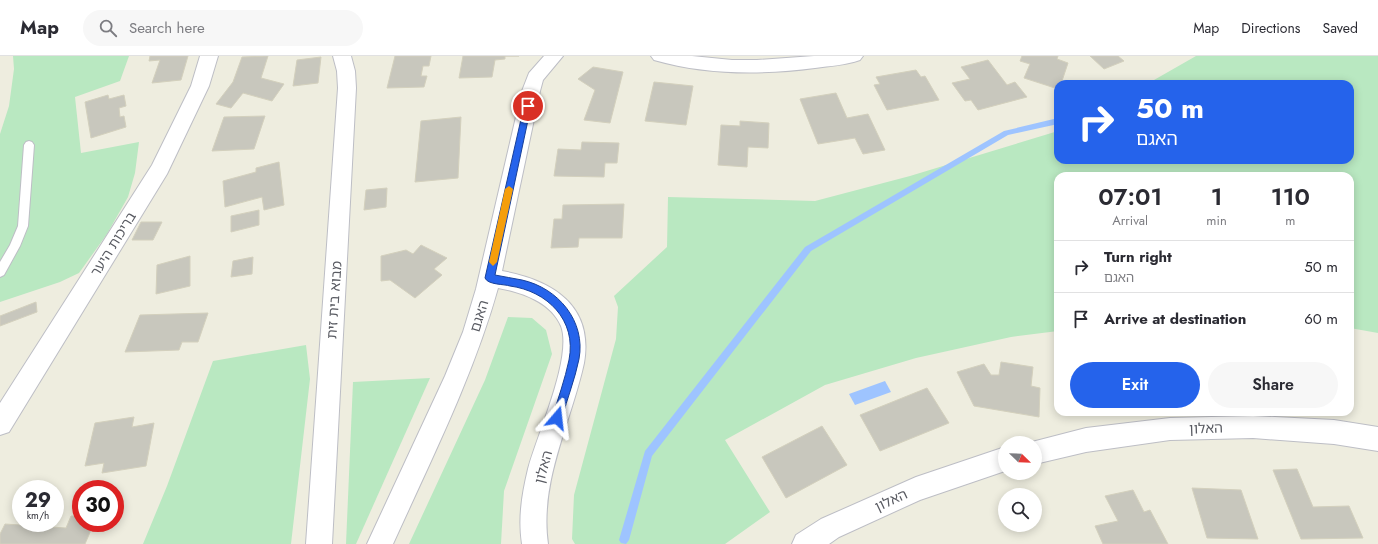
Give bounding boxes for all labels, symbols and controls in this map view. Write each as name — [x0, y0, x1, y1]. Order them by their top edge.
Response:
search box — [83, 10, 363, 46]
text: Map — [20, 14, 59, 41]
icon: search — [97, 17, 119, 39]
text: Search here — [129, 17, 205, 39]
text: Map — [1193, 18, 1219, 38]
text: Directions — [1241, 18, 1301, 38]
text: Saved — [1323, 18, 1358, 38]
text: 50 m — [1136, 88, 1204, 129]
pin — [511, 89, 545, 123]
icon: arrive — [517, 95, 539, 117]
icon: right — [1070, 96, 1122, 148]
text: האגם — [1136, 126, 1178, 152]
text: 07:01 — [1098, 179, 1162, 214]
text: 1 — [1211, 179, 1222, 214]
text: 110 — [1271, 179, 1310, 214]
street label: בריכות היער — [85, 208, 141, 280]
text: Arrival — [1112, 211, 1148, 230]
text: min — [1206, 211, 1227, 230]
text: m — [1285, 211, 1295, 230]
text: Turn right — [1104, 246, 1172, 268]
icon: right — [1070, 256, 1092, 278]
text: 50 m — [1304, 256, 1338, 278]
street label: מבוא בית זית — [321, 260, 347, 340]
text: האגם — [1104, 268, 1134, 287]
street label: האגם — [465, 298, 493, 334]
icon: arrive — [1070, 308, 1092, 330]
text: Arrive at destination — [1104, 308, 1246, 330]
text: 60 m — [1304, 308, 1338, 330]
button: Exit — [1070, 362, 1200, 408]
button: Share — [1208, 362, 1338, 408]
position arrow — [536, 397, 578, 439]
street label: האלון — [1189, 417, 1223, 439]
north arrow — [998, 436, 1042, 480]
map controls — [998, 436, 1042, 532]
street label: האלון — [529, 448, 557, 486]
speed limit sign: 30 — [72, 480, 124, 532]
street label: האלון — [872, 484, 910, 516]
text: 29 — [25, 486, 51, 515]
button: search — [998, 488, 1042, 532]
text: km/h — [27, 508, 49, 523]

